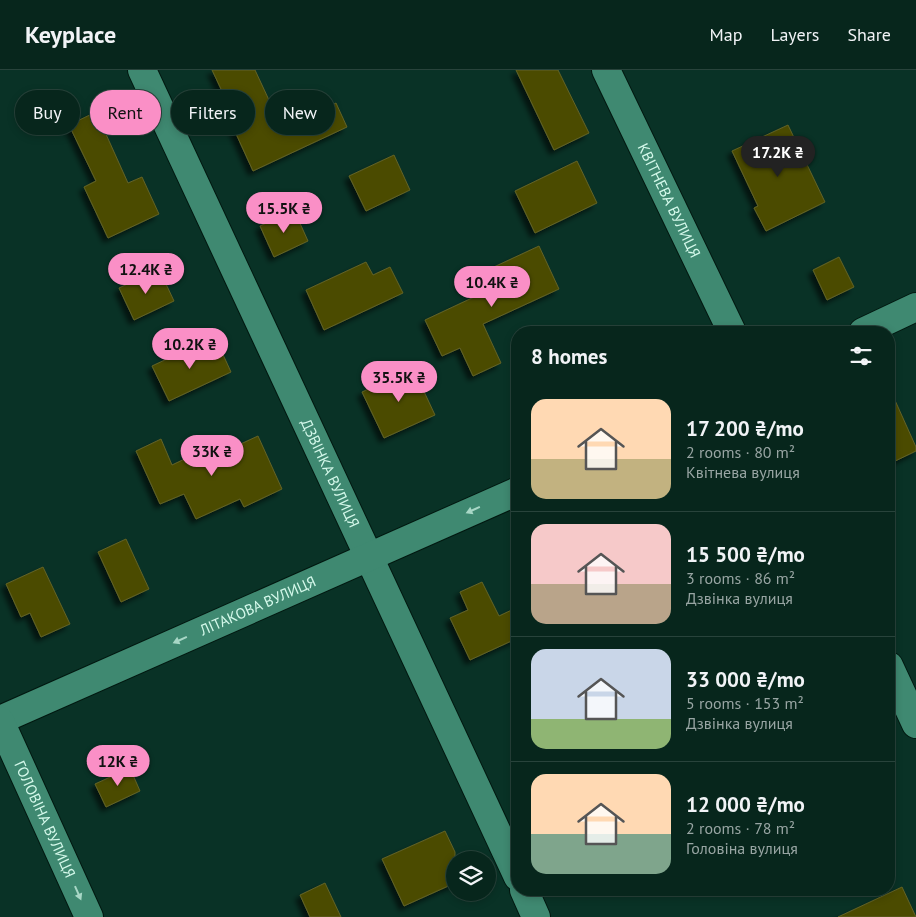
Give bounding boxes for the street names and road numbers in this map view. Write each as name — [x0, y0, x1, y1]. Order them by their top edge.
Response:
street label: КВІТНЕВА ВУЛИЦЯ — [634, 140, 705, 261]
street label: ДЗВІНКА ВУЛИЦЯ — [297, 416, 364, 531]
street label: ЛІТАКОВА ВУЛИЦЯ — [196, 572, 319, 640]
street label: ГОЛОВІНА ВУЛИЦЯ — [10, 758, 80, 881]

